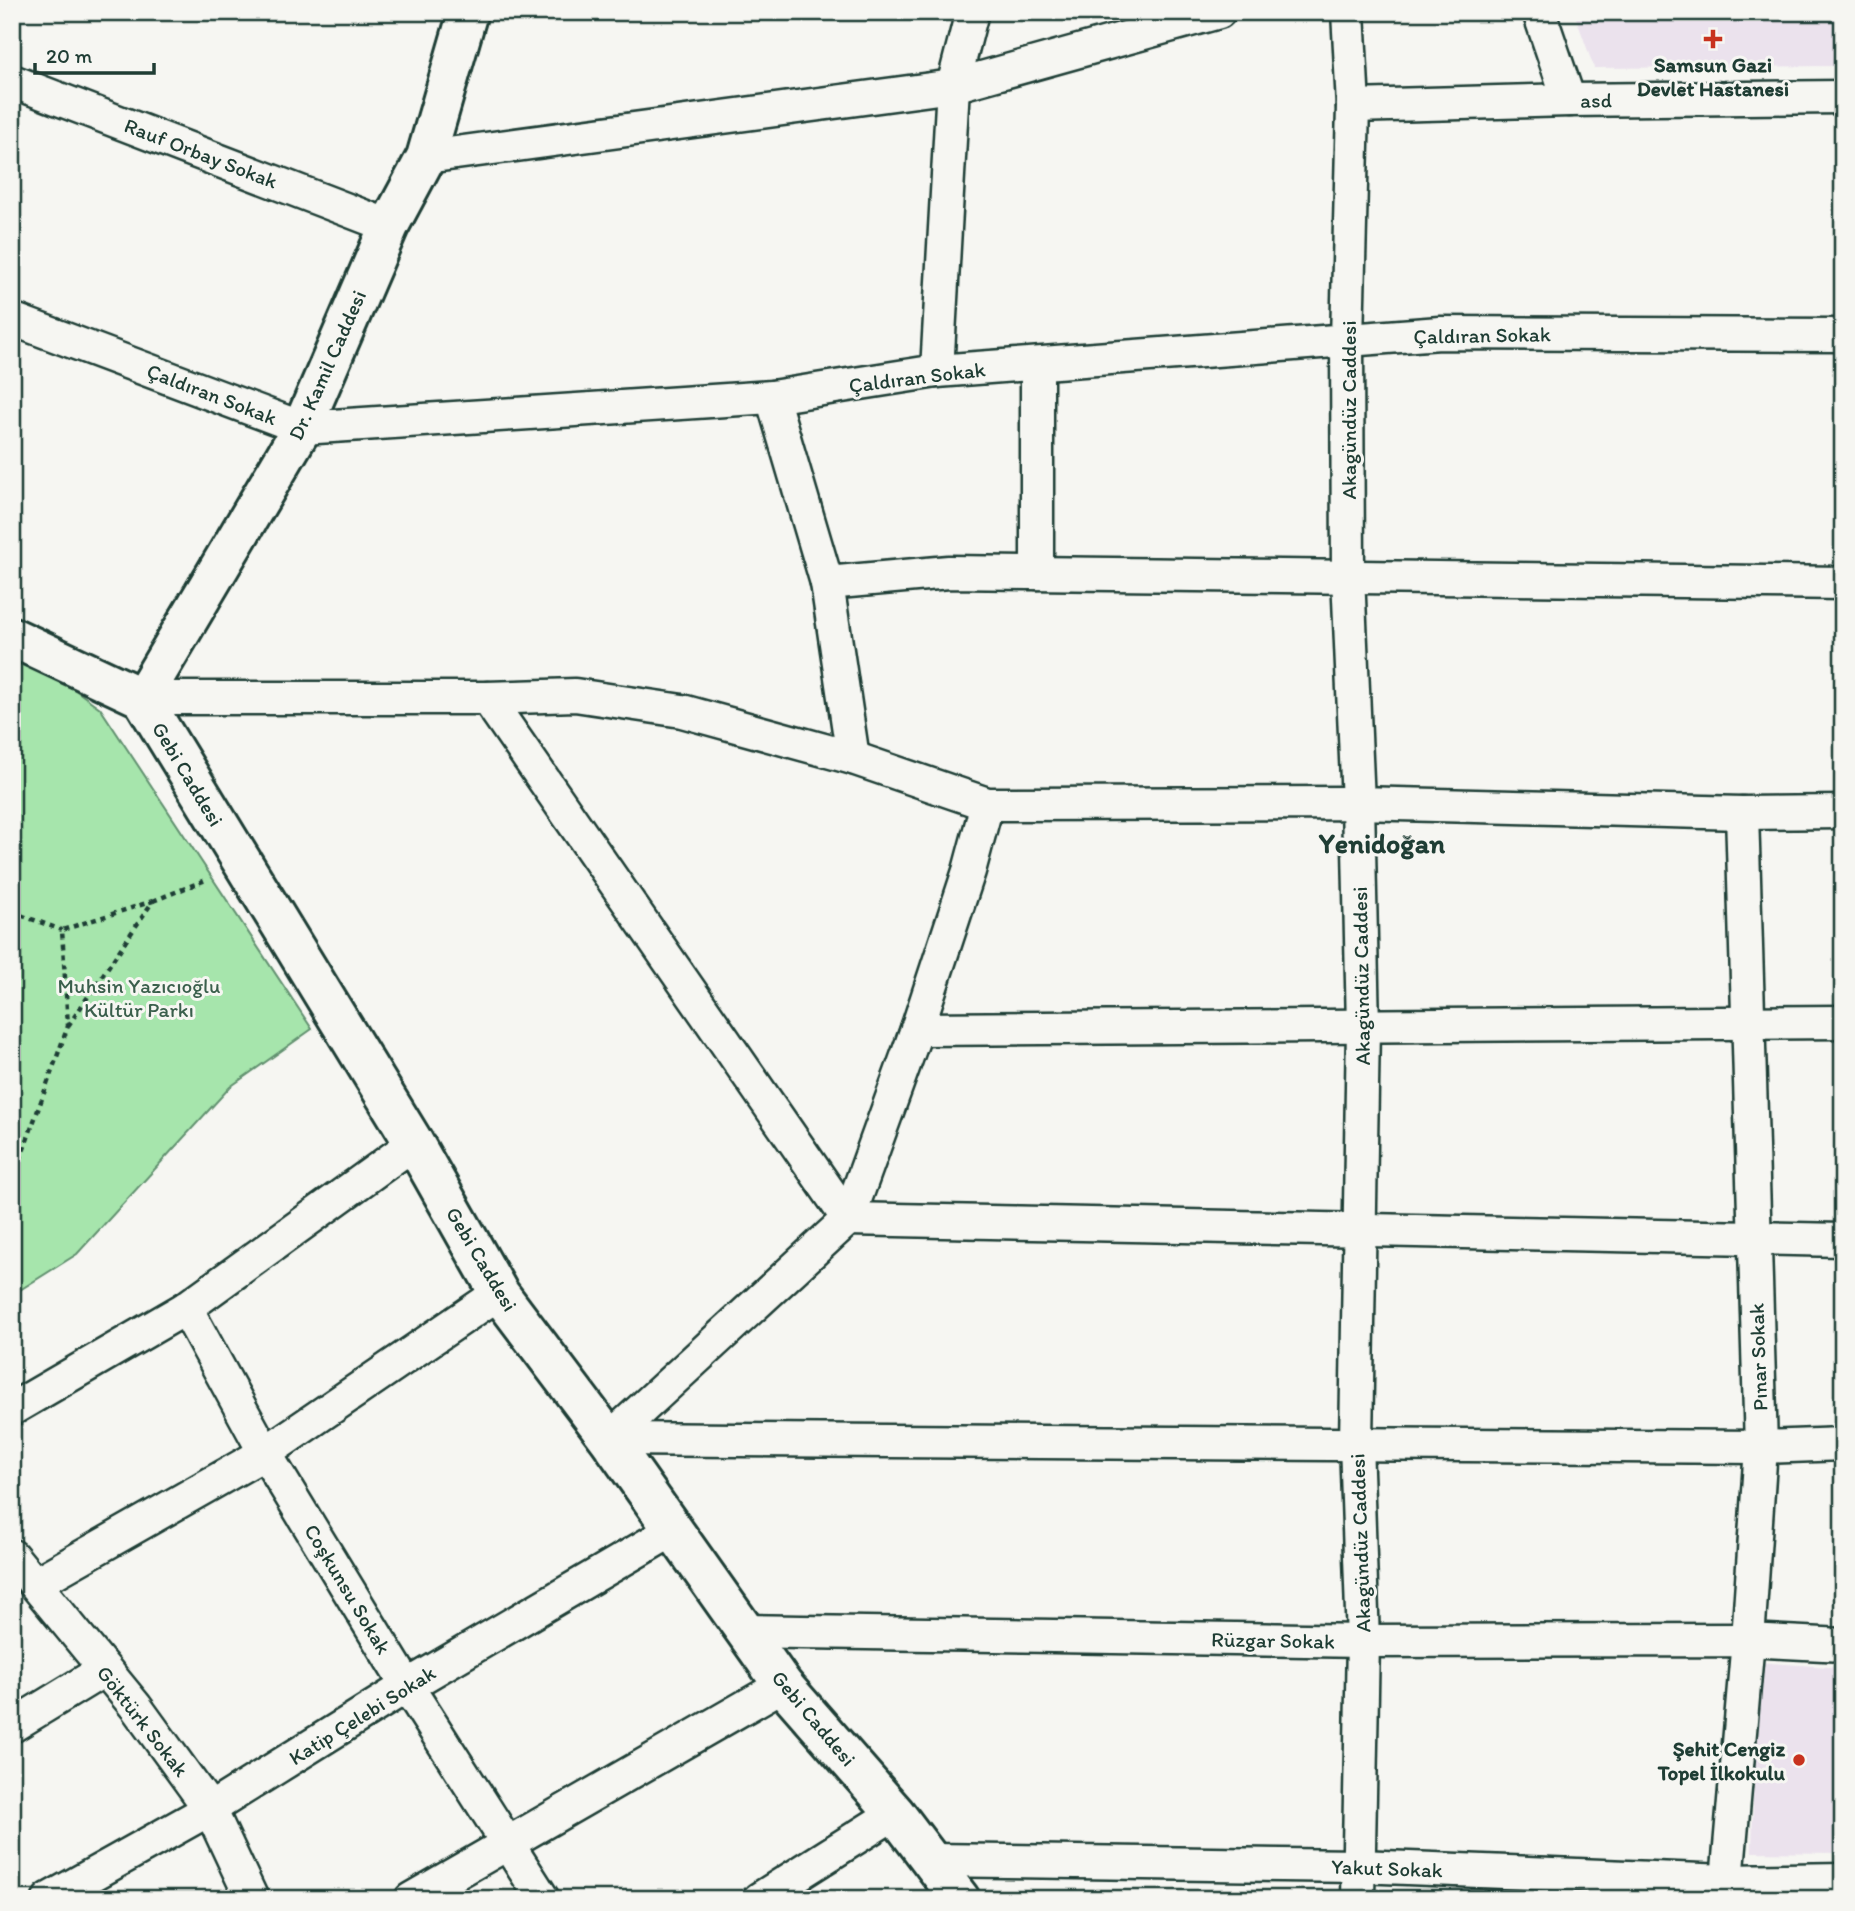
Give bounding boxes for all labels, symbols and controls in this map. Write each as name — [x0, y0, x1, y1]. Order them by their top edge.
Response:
marker: Samsun Gazi Devlet Hastanesi — [1703, 29, 1723, 49]
scale bar — [35, 32, 154, 76]
text: 20 m — [46, 43, 93, 68]
place label: Samsun Gazi Devlet Hastanesi — [1637, 52, 1789, 101]
street label: asd — [1580, 87, 1612, 113]
street label: Rauf Orbay Sokak — [121, 112, 281, 194]
street label: Dr. Kamil Caddesi — [283, 286, 371, 444]
street label: Akagündüz Caddesi — [1336, 320, 1361, 500]
street label: Çaldıran Sokak — [1413, 321, 1551, 349]
street label: Çaldıran Sokak — [847, 356, 987, 398]
street label: Çaldıran Sokak — [143, 358, 281, 430]
street label: Gebi Caddesi — [147, 717, 229, 831]
district label: Yenidoğan — [1318, 826, 1445, 860]
street label: Akagündüz Caddesi — [1347, 886, 1375, 1066]
park label: Muhsin Yazıcıoğlu Kültür Parkı — [58, 973, 220, 1022]
street label: Gebi Caddesi — [441, 1202, 523, 1316]
street label: Pınar Sokak — [1744, 1303, 1772, 1411]
street label: Akagündüz Caddesi — [1344, 1453, 1376, 1633]
street label: Coşkunsu Sokak — [299, 1519, 397, 1659]
street label: Rüzgar Sokak — [1211, 1626, 1335, 1654]
street label: Katip Çelebi Sokak — [284, 1660, 440, 1770]
street label: Göktürk Sokak — [92, 1661, 194, 1782]
street label: Gebi Caddesi — [767, 1665, 861, 1771]
place label: Şehit Cengiz Topel İlkokulu — [1657, 1736, 1786, 1786]
marker: Şehit Cengiz Topel İlkokulu — [1791, 1752, 1807, 1768]
street label: Yakut Sokak — [1331, 1854, 1443, 1882]

